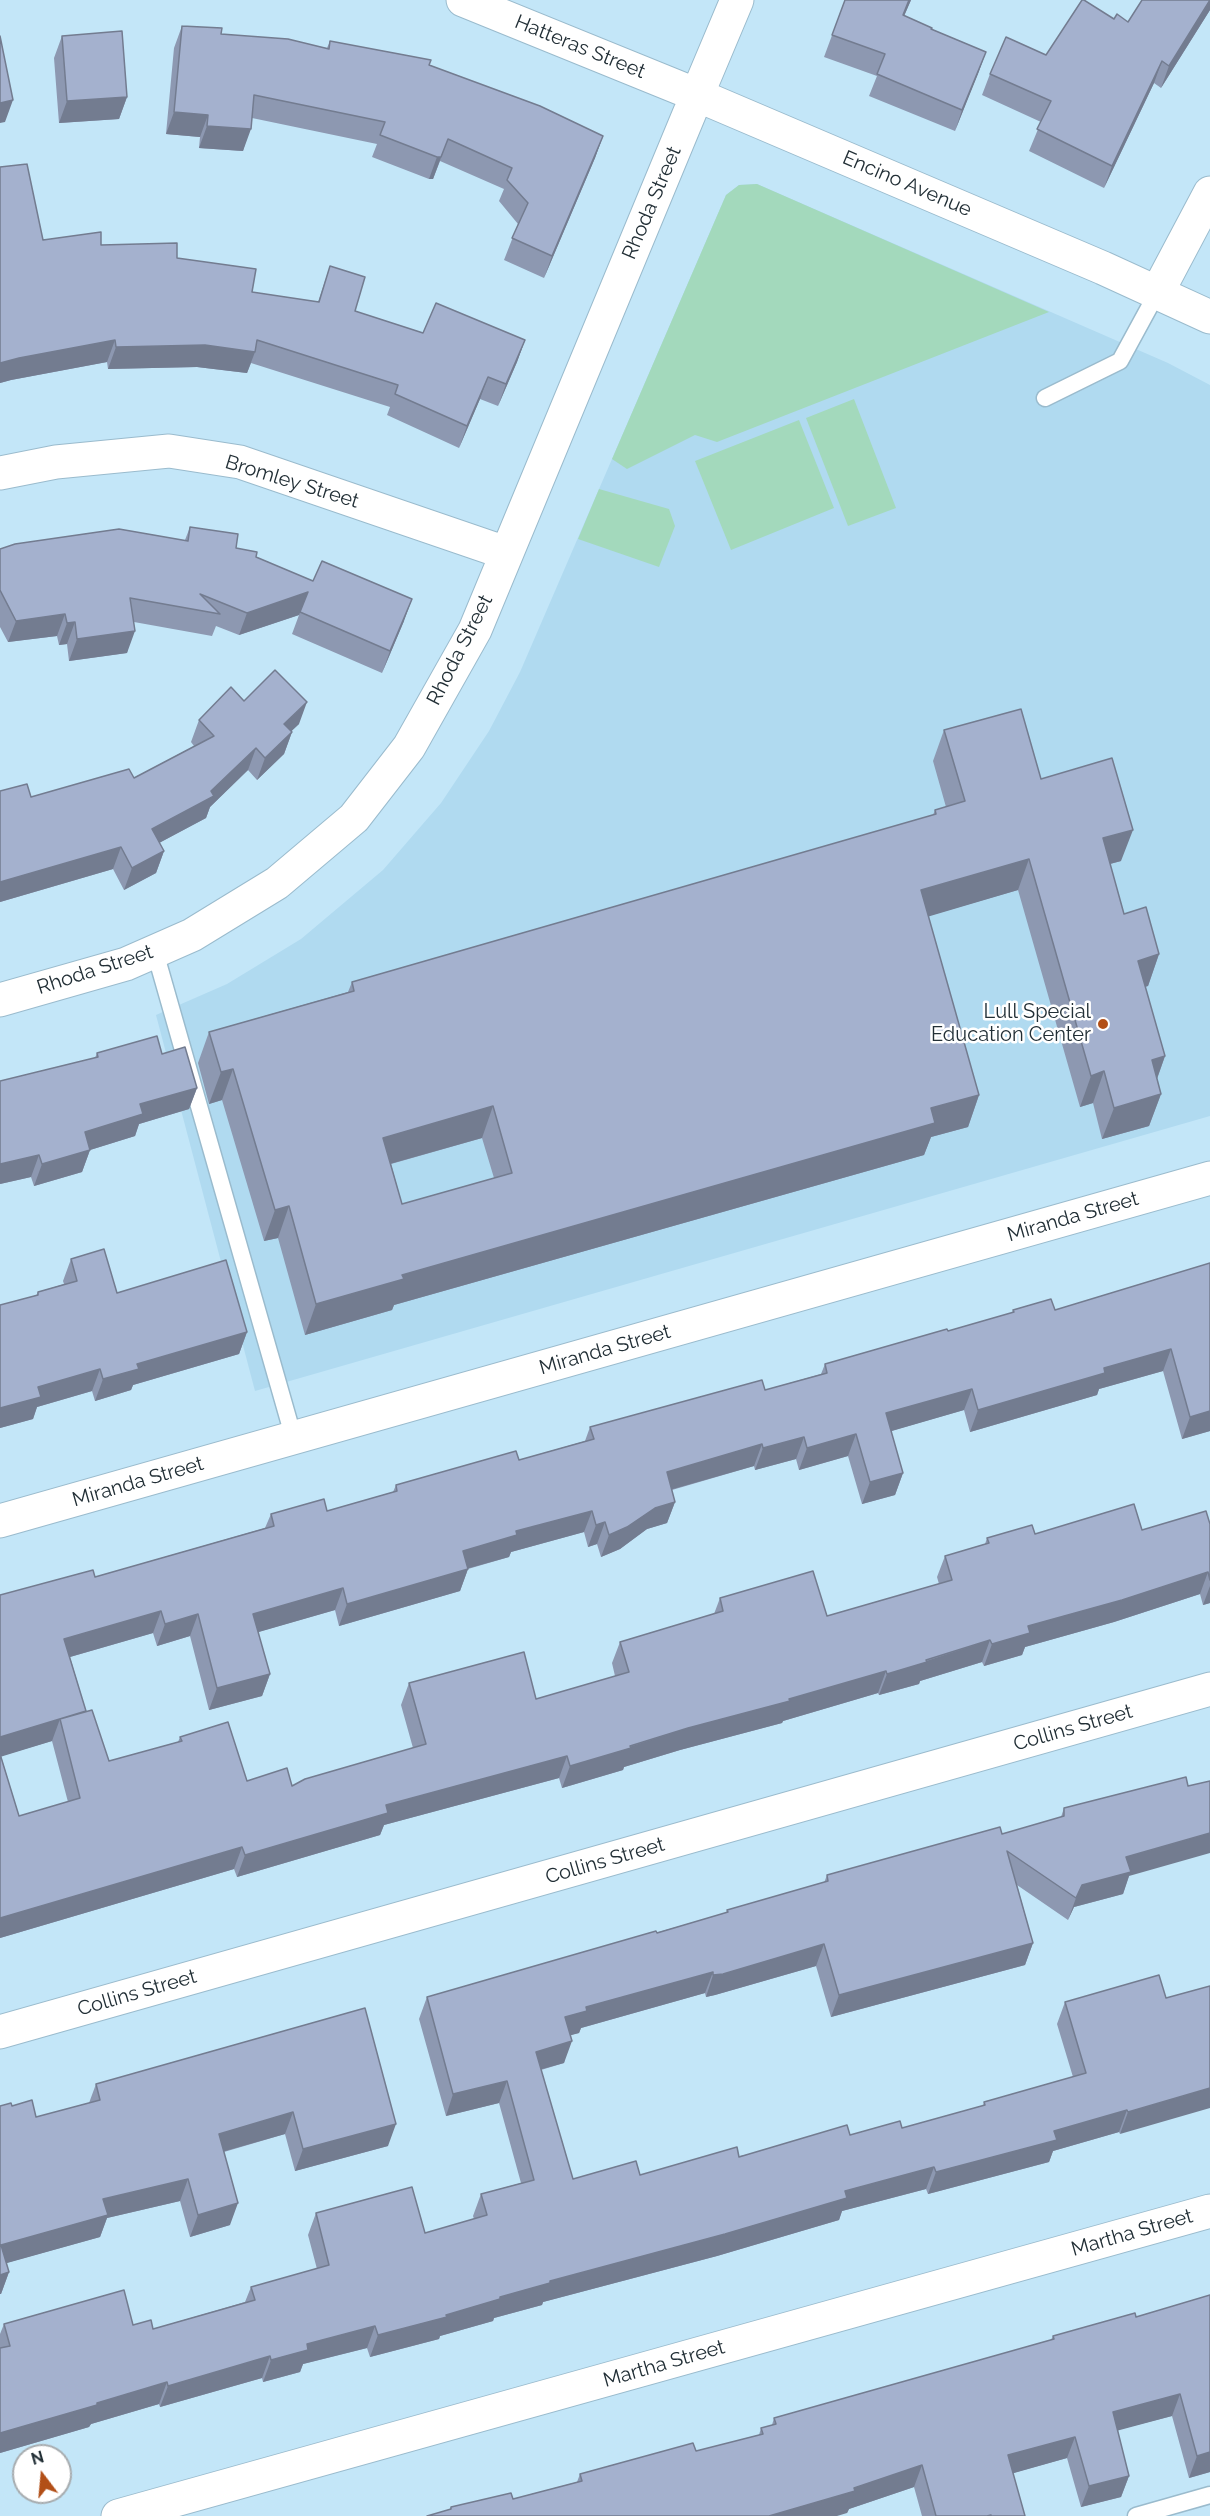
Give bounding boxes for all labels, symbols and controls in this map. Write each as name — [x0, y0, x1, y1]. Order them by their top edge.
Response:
street label: Hatteras Street — [511, 10, 649, 84]
street label: Rhoda Street — [617, 143, 687, 263]
street label: Encino Avenue — [839, 146, 975, 222]
street label: Bromley Street — [222, 450, 362, 514]
street label: Rhoda Street — [422, 591, 498, 709]
street label: Rhoda Street — [34, 940, 156, 1000]
place label: Lull Special Education Center — [931, 1000, 1091, 1047]
marker: Lull Special Education Center — [1096, 1017, 1110, 1031]
street label: Miranda Street — [1005, 1187, 1141, 1247]
street label: Miranda Street — [537, 1320, 673, 1380]
street label: Miranda Street — [70, 1452, 206, 1512]
street label: Collins Street — [1011, 1700, 1135, 1756]
street label: Collins Street — [543, 1833, 667, 1889]
street label: Collins Street — [75, 1965, 199, 2021]
street label: Martha Street — [1069, 2204, 1195, 2262]
street label: Martha Street — [601, 2335, 727, 2393]
north arrow — [12, 2444, 72, 2504]
text: N — [29, 2447, 46, 2469]

